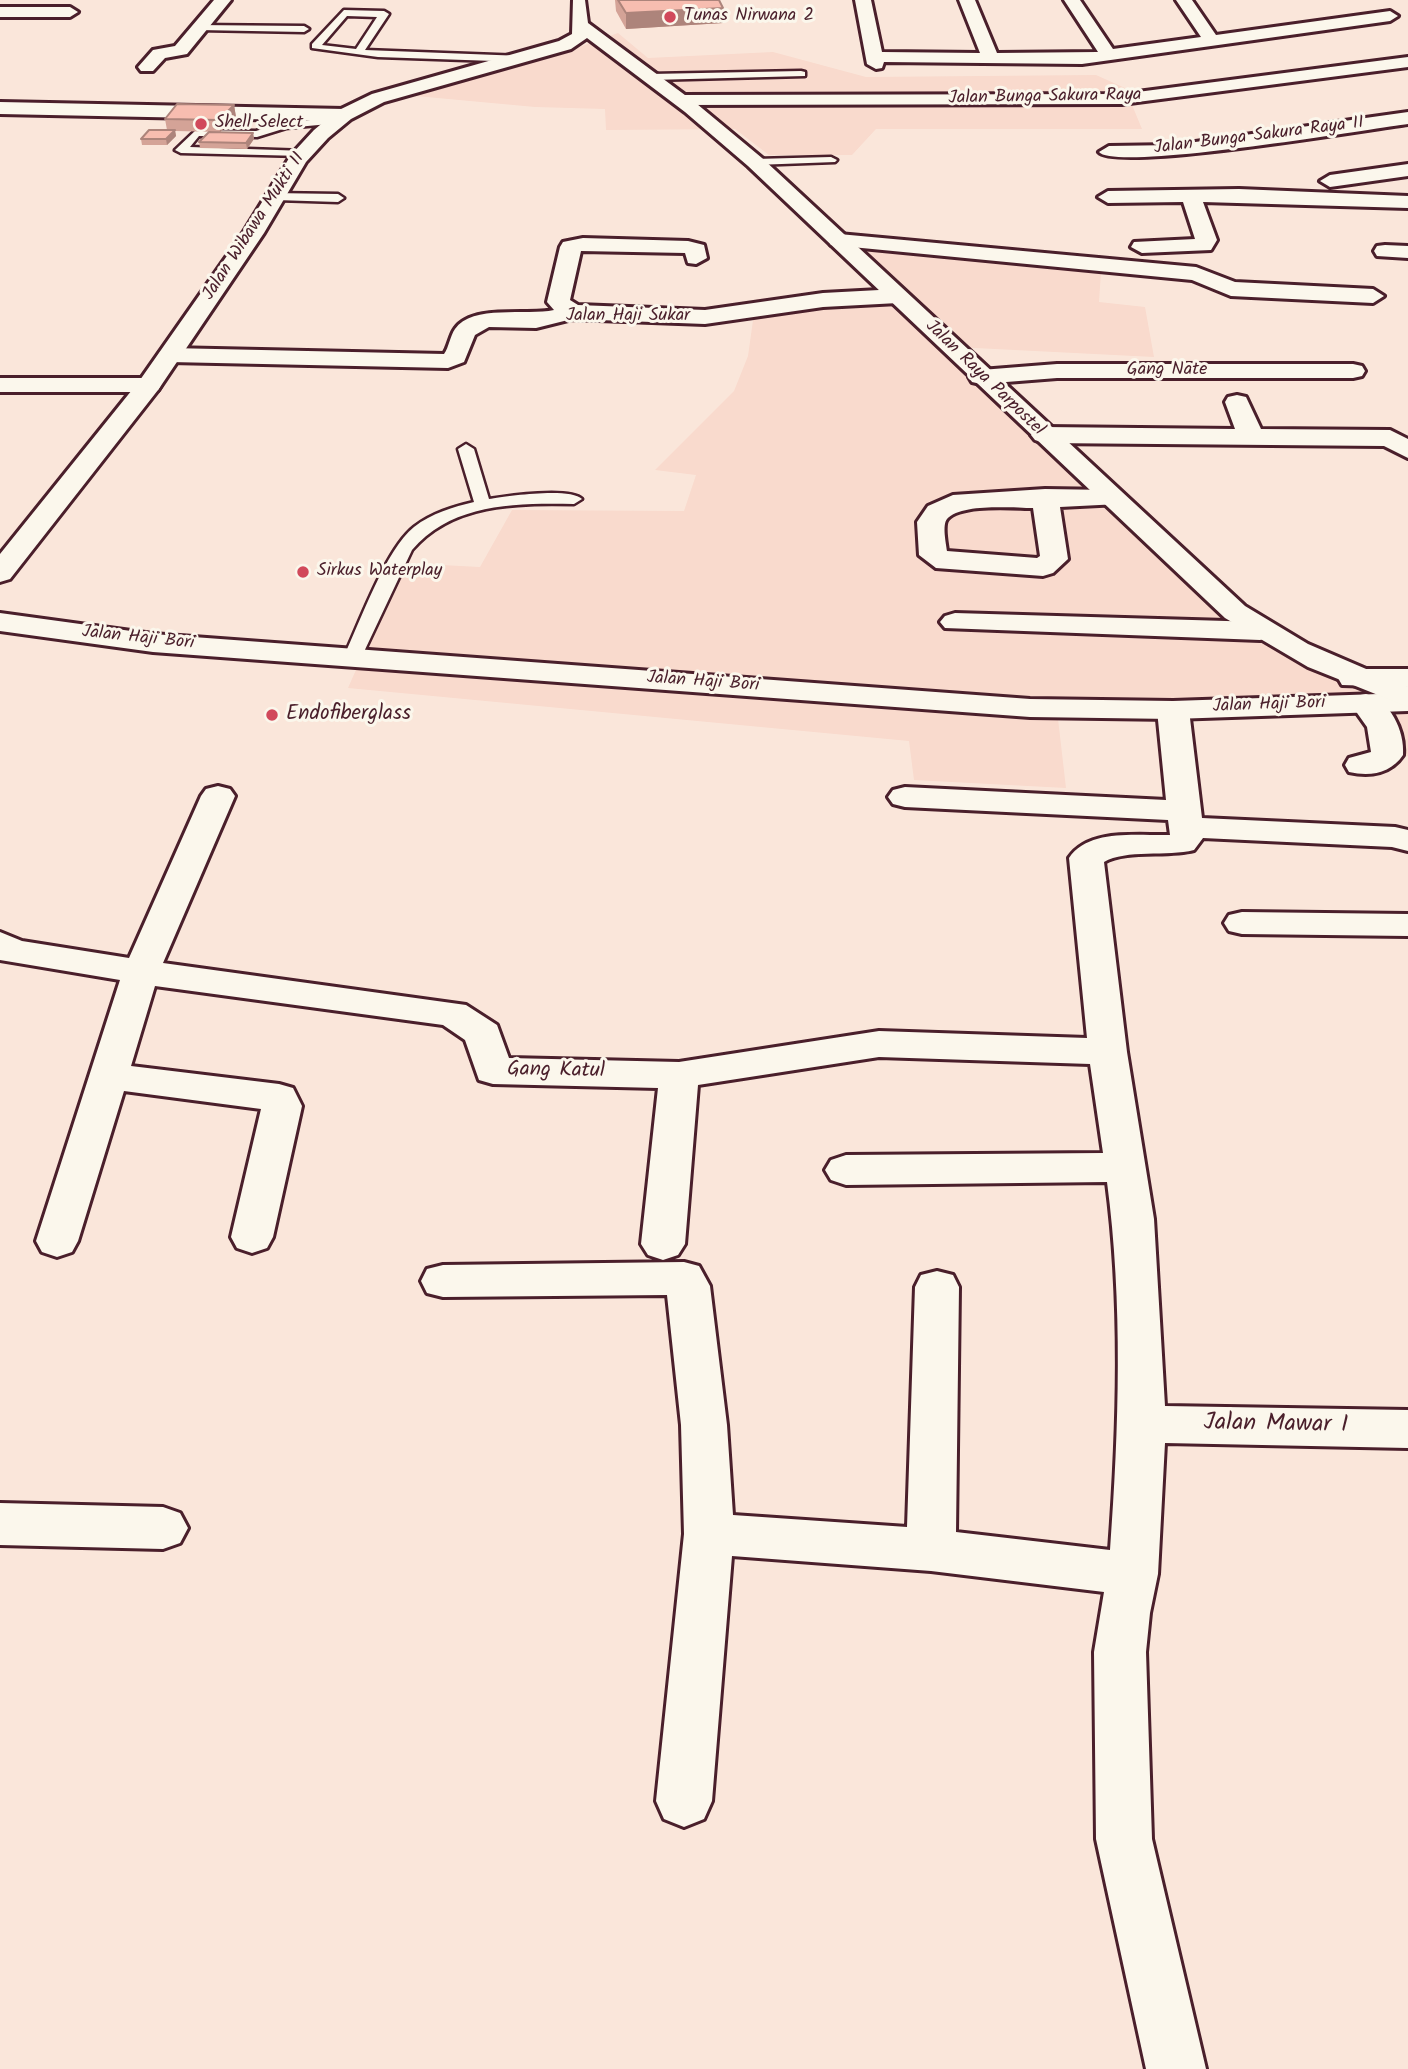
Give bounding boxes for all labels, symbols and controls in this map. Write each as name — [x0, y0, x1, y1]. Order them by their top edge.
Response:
place label: Tunas Nirwana 2 — [684, 6, 814, 28]
marker: Tunas Nirwana 2 — [662, 9, 678, 25]
street label: Jalan Bunga Sakura Raya — [948, 86, 1142, 110]
place label: Shell Select — [215, 113, 303, 135]
street label: Jalan Bunga Sakura Raya II — [1153, 113, 1365, 161]
marker: Shell Select — [193, 116, 209, 132]
street label: Jalan Wibawa Mukti II — [199, 149, 311, 305]
street label: Jalan Haji Sukar — [566, 306, 690, 328]
street label: Jalan Raya Parpostel — [920, 316, 1048, 442]
street label: Gang Nate — [1127, 360, 1207, 382]
place label: Sirkus Waterplay — [317, 561, 442, 583]
marker: Sirkus Waterplay — [295, 564, 311, 580]
street label: Jalan Haji Bori — [81, 622, 195, 656]
street label: Jalan Haji Bori — [646, 668, 760, 698]
street label: Jalan Haji Bori — [1212, 693, 1326, 719]
place label: Endofiberglass — [286, 702, 411, 728]
marker: Endofiberglass — [264, 707, 280, 723]
street label: Gang Katul — [507, 1059, 605, 1085]
street label: Jalan Mawar I — [1203, 1410, 1349, 1442]

